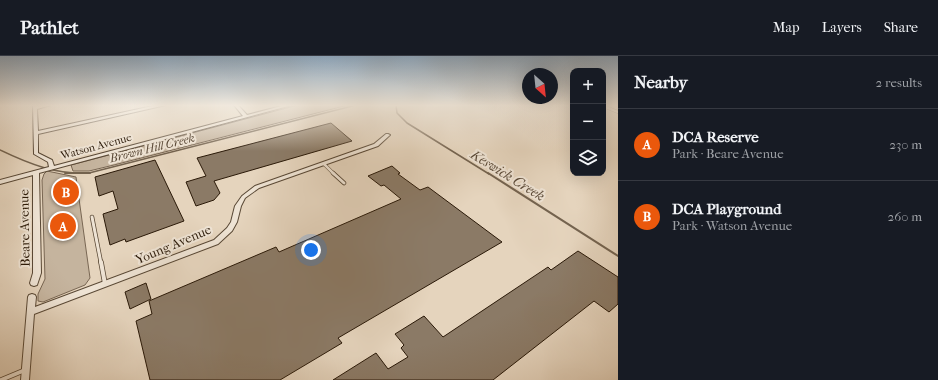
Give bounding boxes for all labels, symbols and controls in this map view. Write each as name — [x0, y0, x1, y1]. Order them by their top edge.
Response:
text: Pathlet — [20, 17, 79, 39]
text: Map — [773, 19, 800, 36]
text: Layers — [822, 19, 862, 36]
text: Share — [884, 19, 918, 36]
north arrow — [522, 68, 558, 104]
map controls — [570, 68, 606, 176]
button: + — [570, 68, 606, 104]
text: Nearby — [634, 72, 688, 92]
text: 2 results — [876, 75, 922, 90]
button: − — [570, 104, 606, 140]
text: DCA Reserve — [672, 128, 759, 146]
street label: Watson Avenue — [58, 131, 134, 162]
water label: Brown Hill Creek — [107, 131, 196, 166]
text: A — [643, 137, 651, 152]
text: 230 m — [889, 137, 922, 152]
button: layers — [570, 140, 606, 176]
water label: Keswick Creek — [467, 145, 548, 205]
text: Park · Beare Avenue — [672, 146, 784, 161]
pin: B — [53, 177, 79, 207]
street label: Beare Avenue — [16, 189, 33, 267]
text: DCA Playground — [672, 200, 781, 218]
text: B — [643, 209, 651, 224]
text: 260 m — [888, 209, 922, 224]
pin: A — [50, 211, 76, 241]
text: Park · Watson Avenue — [672, 218, 792, 233]
street label: Young Avenue — [132, 222, 214, 268]
your location — [301, 240, 321, 260]

